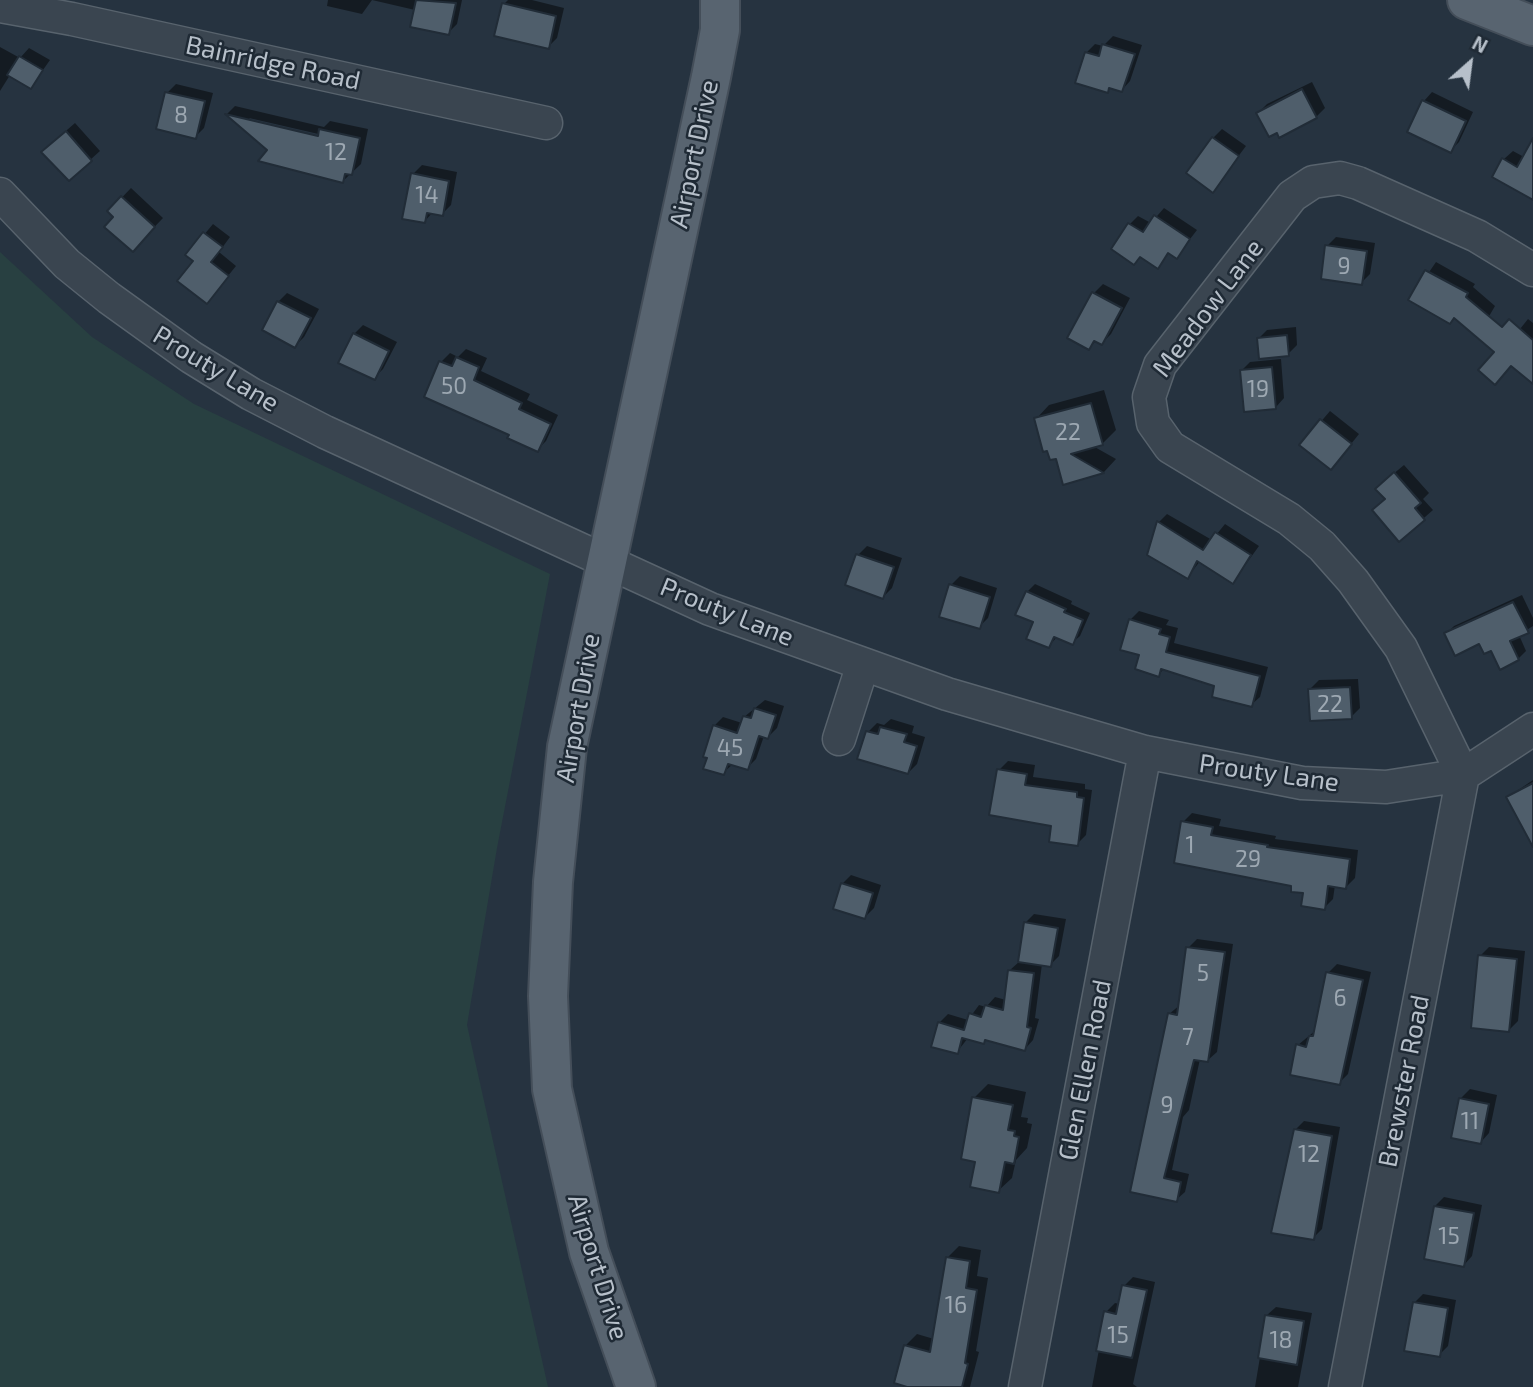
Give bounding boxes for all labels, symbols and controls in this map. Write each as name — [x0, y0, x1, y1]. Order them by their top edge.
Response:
north arrow — [1435, 28, 1505, 98]
street label: Bainridge Road — [183, 29, 363, 97]
text: N — [1469, 31, 1492, 57]
street label: Airport Drive — [663, 77, 725, 231]
house number: 8 — [174, 101, 188, 129]
house number: 12 — [325, 138, 347, 166]
house number: 14 — [415, 181, 439, 209]
street label: Meadow Lane — [1146, 233, 1270, 383]
house number: 9 — [1337, 252, 1351, 280]
street label: Prouty Lane — [147, 319, 285, 419]
house number: 50 — [441, 372, 467, 400]
house number: 19 — [1247, 375, 1269, 403]
house number: 22 — [1055, 418, 1081, 446]
street label: Prouty Lane — [656, 571, 798, 653]
street label: Airport Drive — [550, 631, 606, 785]
house number: 22 — [1317, 690, 1343, 718]
house number: 45 — [717, 734, 743, 762]
street label: Prouty Lane — [1197, 748, 1341, 798]
house number: 1 — [1185, 831, 1195, 859]
house number: 29 — [1235, 845, 1261, 873]
house number: 5 — [1197, 959, 1209, 987]
street label: Glen Ellen Road — [1052, 977, 1118, 1163]
house number: 6 — [1333, 984, 1347, 1012]
street label: Brewster Road — [1372, 992, 1436, 1170]
house number: 7 — [1182, 1023, 1194, 1051]
house number: 9 — [1160, 1091, 1174, 1119]
house number: 11 — [1461, 1107, 1479, 1135]
house number: 12 — [1298, 1140, 1320, 1168]
street label: Airport Drive — [561, 1190, 635, 1344]
house number: 15 — [1438, 1222, 1460, 1250]
house number: 16 — [945, 1291, 967, 1319]
house number: 15 — [1107, 1321, 1129, 1349]
house number: 18 — [1269, 1326, 1293, 1354]

